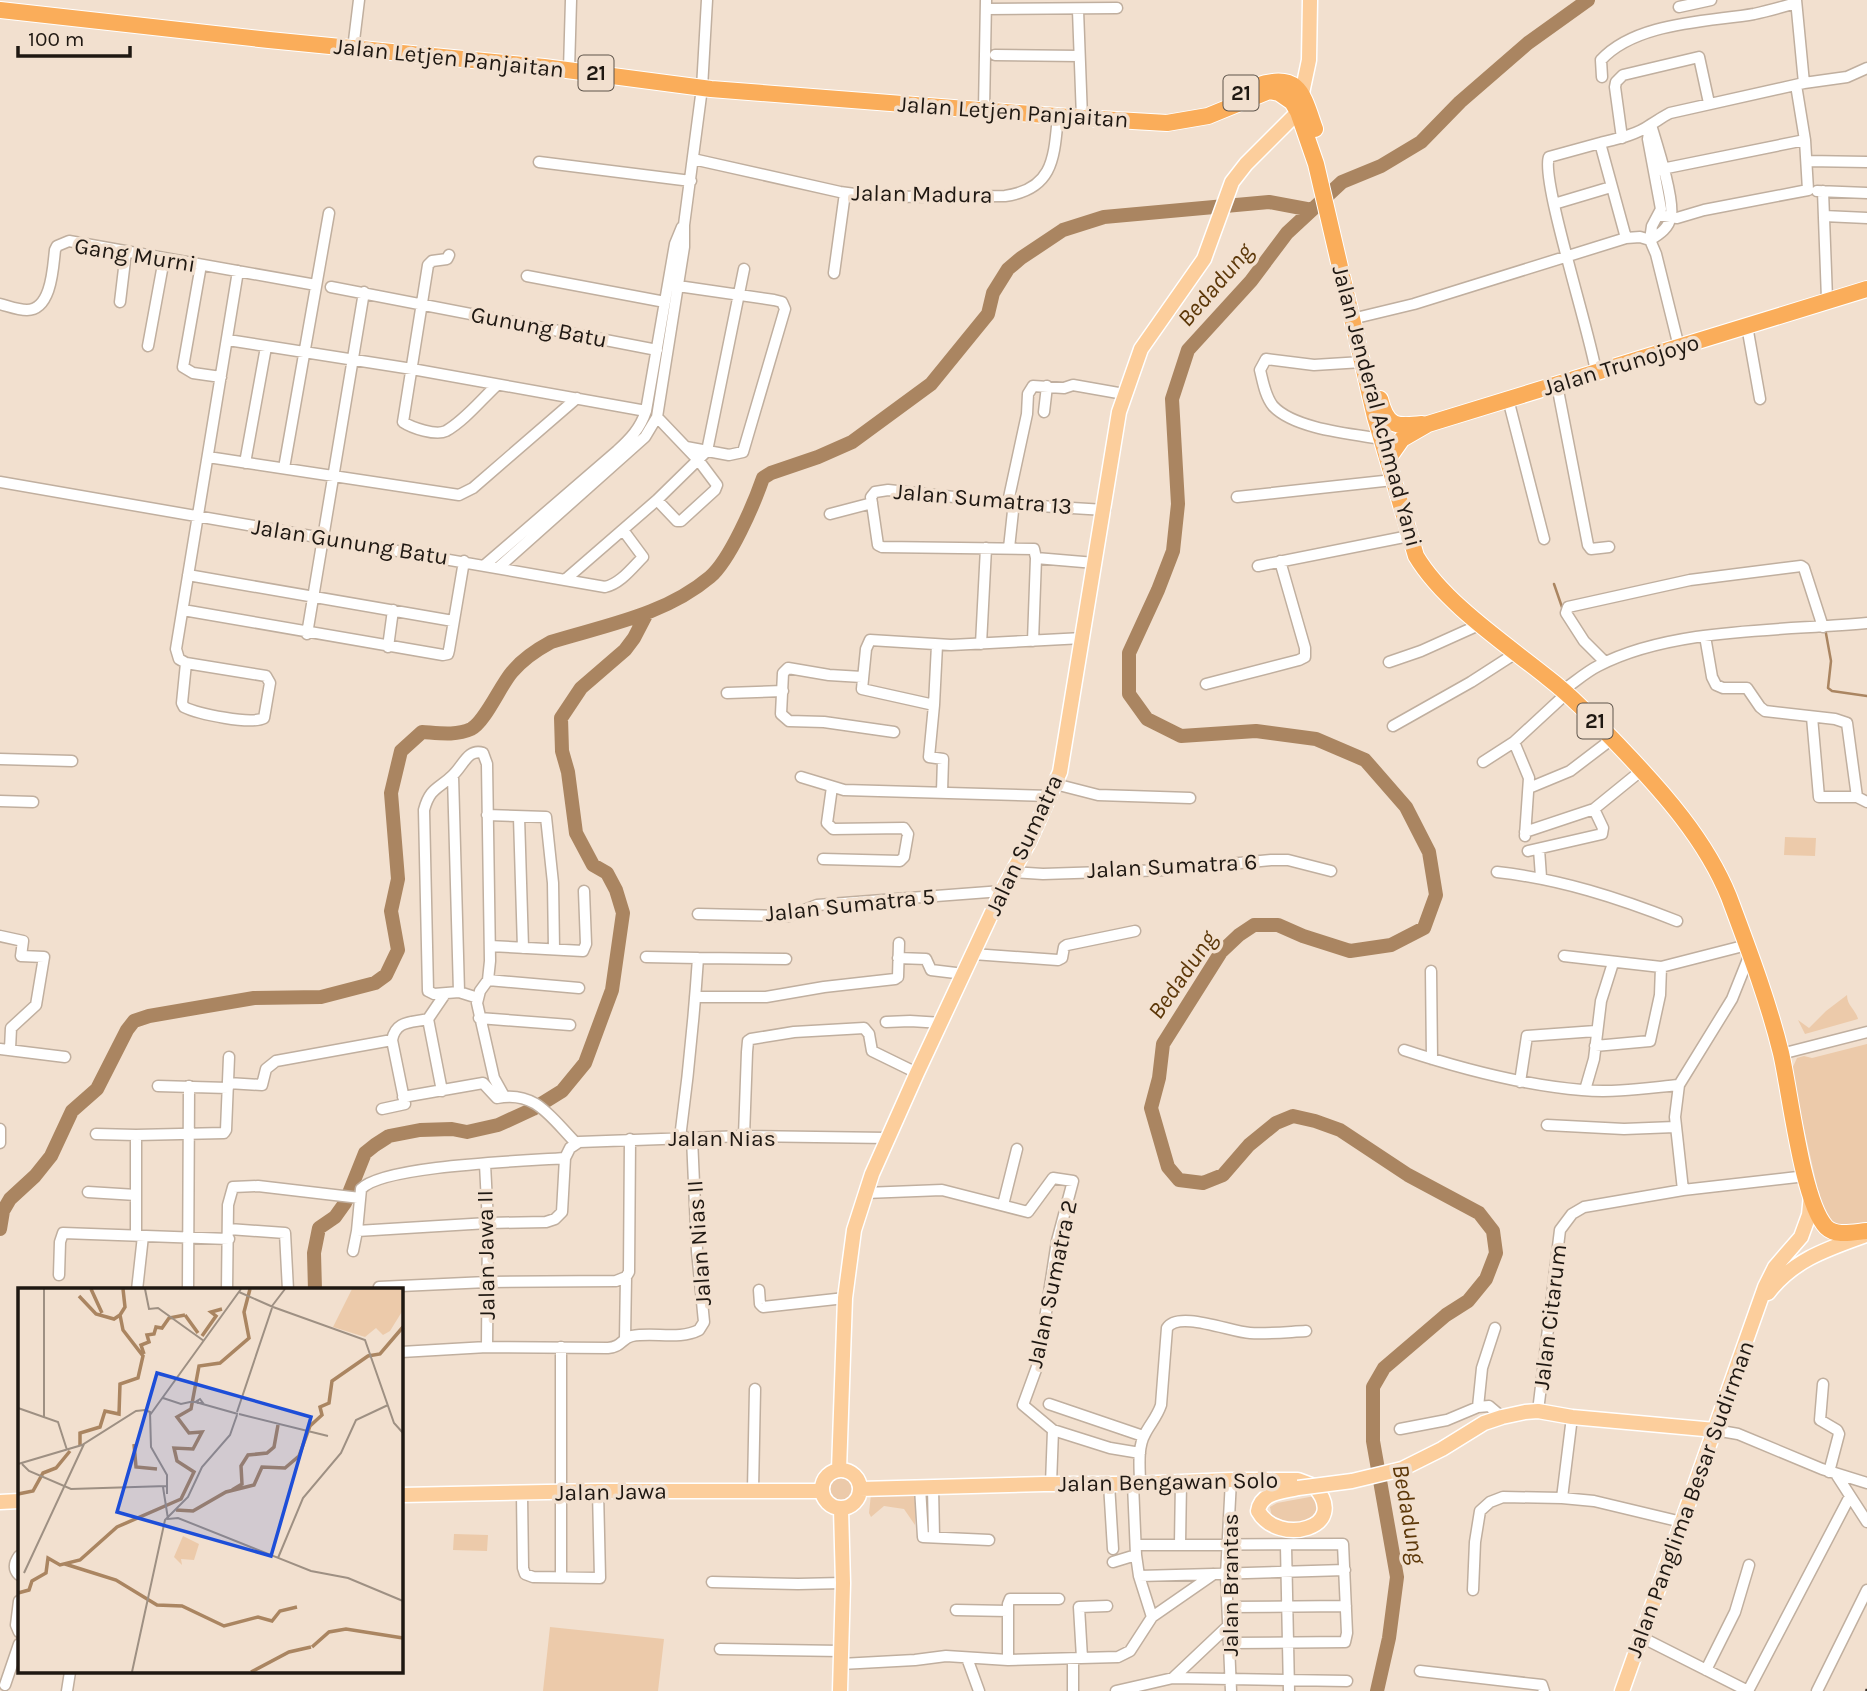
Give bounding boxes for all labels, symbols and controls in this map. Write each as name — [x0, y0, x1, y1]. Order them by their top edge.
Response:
scale bar — [18, 14, 130, 58]
text: 100 m — [28, 27, 85, 51]
street label: Jalan Letjen Panjaitan — [333, 32, 565, 84]
road number: 21 — [578, 56, 614, 90]
road number: 21 — [1224, 76, 1258, 110]
street label: Jalan Letjen Panjaitan — [897, 90, 1129, 134]
street label: Jalan Madura — [851, 179, 993, 209]
street label: Gang Murni — [73, 232, 197, 278]
water label: Bedadung — [1171, 237, 1259, 332]
street label: Jalan Jenderal Achmad Yani — [1326, 262, 1428, 550]
street label: Gunung Batu — [468, 301, 610, 353]
street label: Jalan Trunojoyo — [1540, 328, 1702, 402]
street label: Jalan Sumatra 13 — [893, 478, 1073, 520]
street label: Jalan Gunung Batu — [250, 513, 450, 571]
road number: 21 — [1578, 704, 1612, 738]
street label: Jalan Sumatra — [980, 770, 1068, 920]
street label: Jalan Sumatra 6 — [1086, 848, 1258, 884]
street label: Jalan Sumatra 5 — [764, 883, 936, 927]
water label: Bedadung — [1142, 925, 1223, 1024]
street label: Jalan Nias — [668, 1125, 776, 1152]
street label: Jalan Nias II — [681, 1179, 717, 1307]
street label: Jalan Jawa II — [471, 1190, 501, 1320]
street label: Jalan Sumatra 2 — [1021, 1198, 1083, 1370]
street label: Jalan Citarum — [1528, 1243, 1572, 1391]
inset map — [18, 1288, 402, 1674]
street label: Jalan Panglima Besar Sudirman — [1620, 1337, 1760, 1661]
water label: Bedadung — [1386, 1462, 1432, 1567]
street label: Jalan Bengawan Solo — [1058, 1467, 1278, 1497]
street label: Jalan Jawa — [555, 1478, 667, 1506]
street label: Jalan Brantas — [1217, 1514, 1244, 1656]

